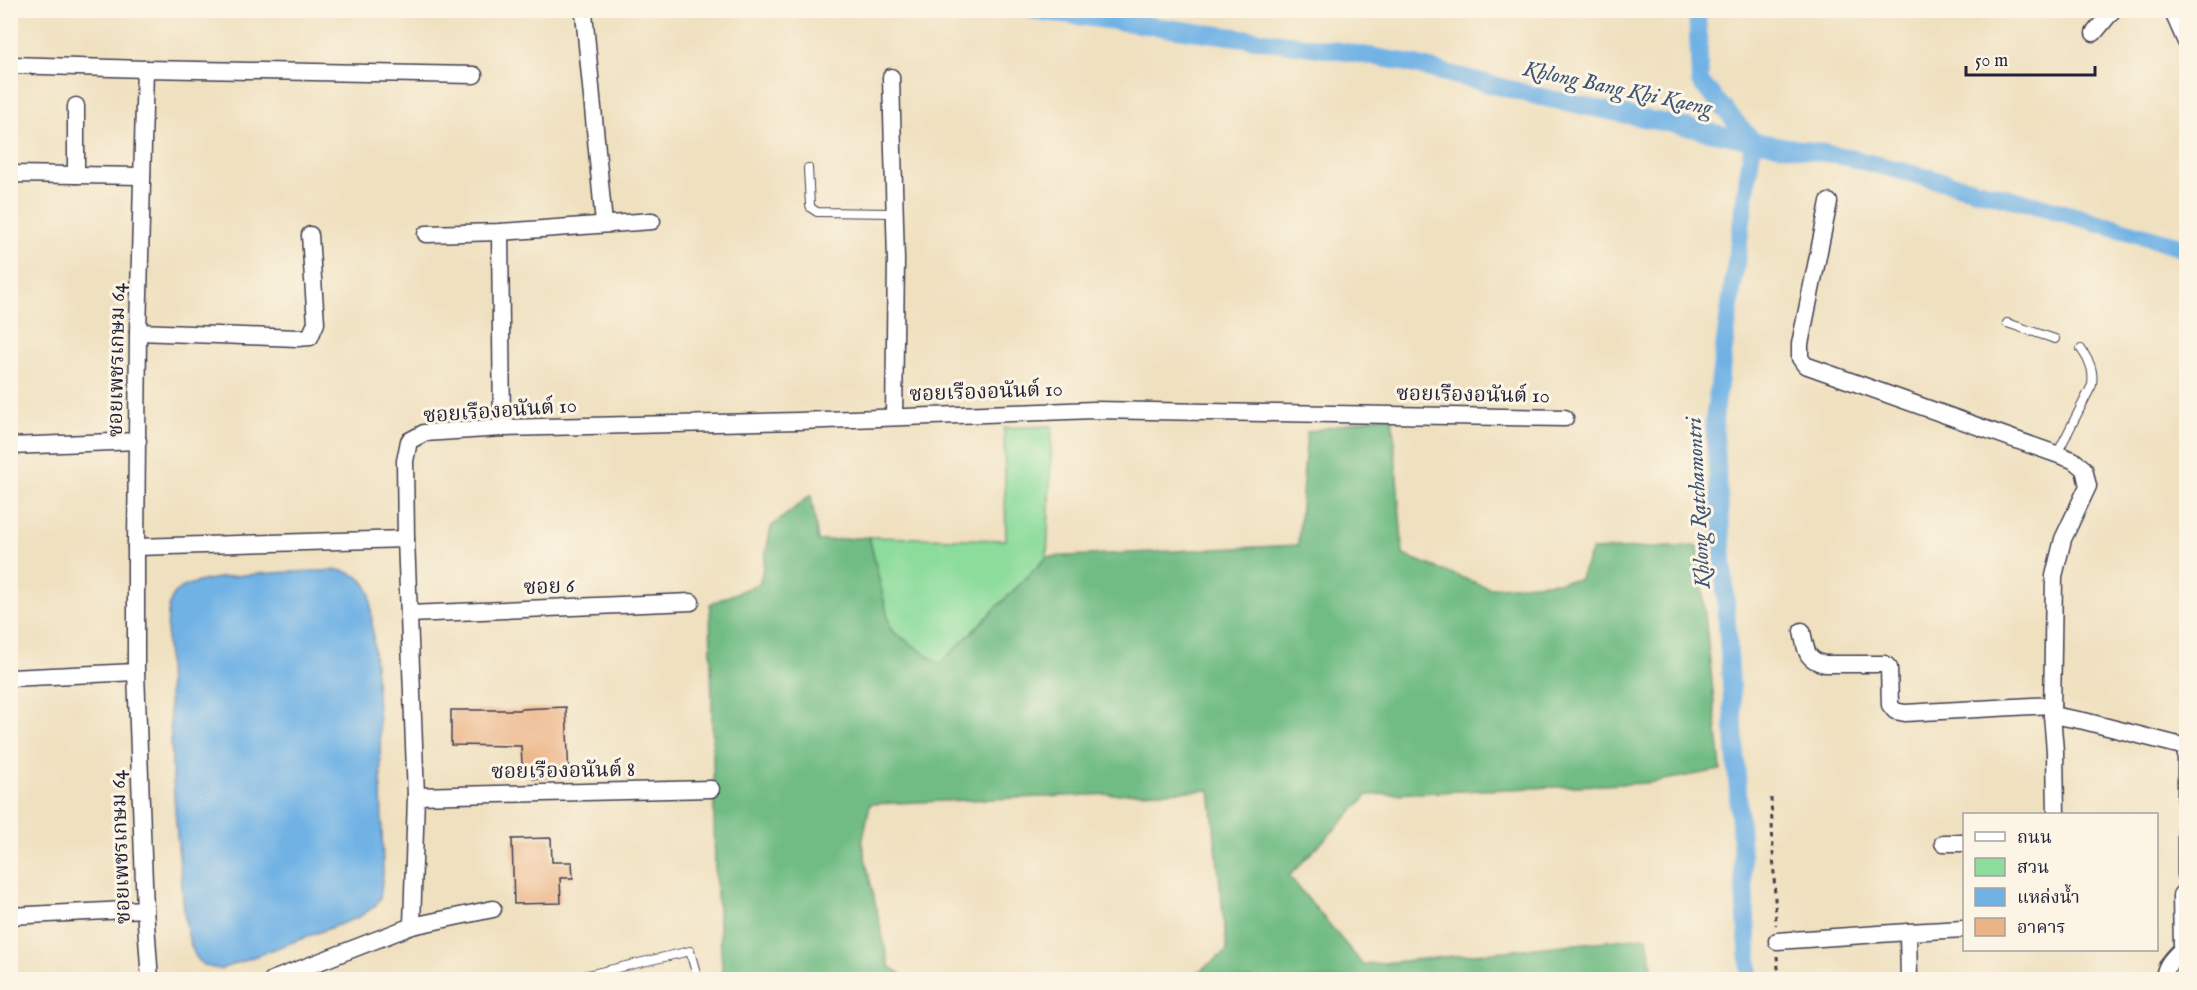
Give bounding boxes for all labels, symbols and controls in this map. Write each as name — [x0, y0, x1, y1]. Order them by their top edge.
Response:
scale bar — [1966, 39, 2095, 77]
text: 50 m — [1975, 50, 2008, 73]
water label: Khlong Bang Khi Kaeng — [1520, 55, 1716, 123]
street label: ซอยเพชรเกษม 64 — [103, 282, 132, 437]
street label: ซอยเรืองอนันต์ 10 — [909, 375, 1063, 409]
street label: ซอยเรืองอนันต์ 10 — [1396, 380, 1550, 410]
street label: ซอยเรืองอนันต์ 10 — [422, 392, 578, 430]
water label: Khlong Ratchamontri — [1680, 415, 1718, 590]
street label: ซอย 6 — [523, 573, 576, 602]
street label: ซอยเรืองอนันต์ 8 — [491, 756, 635, 786]
street label: ซอยเพชรเกษม 64 — [105, 769, 138, 925]
legend — [1963, 813, 2158, 951]
text: ถนน — [2017, 827, 2052, 850]
text: สวน — [2017, 857, 2049, 880]
text: แหล่งน้ำ — [2017, 883, 2080, 910]
text: อาคาร — [2017, 917, 2066, 940]

